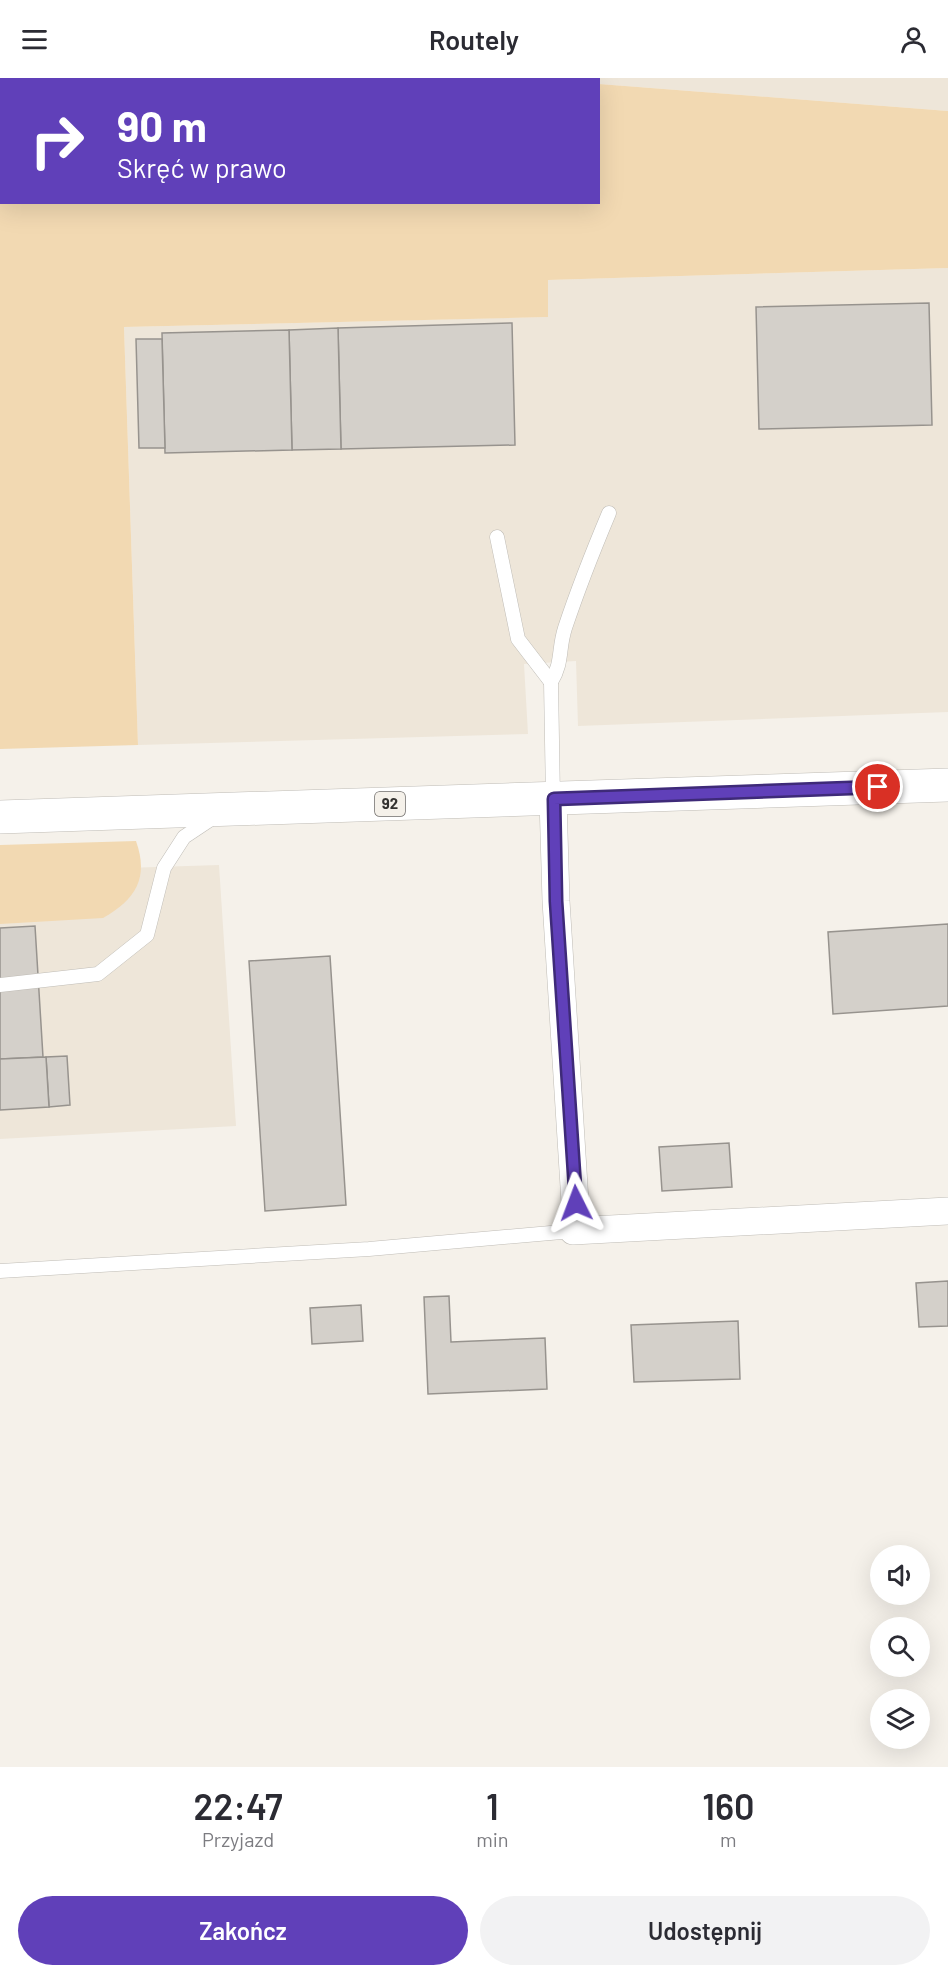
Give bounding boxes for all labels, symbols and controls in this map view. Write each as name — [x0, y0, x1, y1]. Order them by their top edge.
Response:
icon: menu — [18, 23, 51, 56]
text: Routely — [429, 23, 519, 55]
icon: person — [897, 23, 930, 56]
text: 90 m — [117, 100, 207, 150]
icon: right — [18, 102, 96, 180]
text: Skręć w prawo — [117, 151, 287, 183]
pin — [852, 761, 903, 812]
icon: arrive — [861, 770, 894, 803]
road number: 92 — [375, 792, 405, 816]
position arrow — [544, 1171, 608, 1235]
map controls — [870, 1545, 930, 1749]
button: sound — [870, 1545, 930, 1605]
button: search — [870, 1617, 930, 1677]
button: layers — [870, 1689, 930, 1749]
text: 22:47 — [194, 1784, 283, 1827]
text: 1 — [486, 1784, 499, 1827]
text: 160 — [702, 1784, 754, 1827]
text: Przyjazd — [202, 1827, 274, 1851]
text: min — [476, 1827, 509, 1851]
text: m — [720, 1827, 737, 1851]
button: Zakończ — [18, 1896, 468, 1965]
button: Udostępnij — [480, 1896, 930, 1965]

